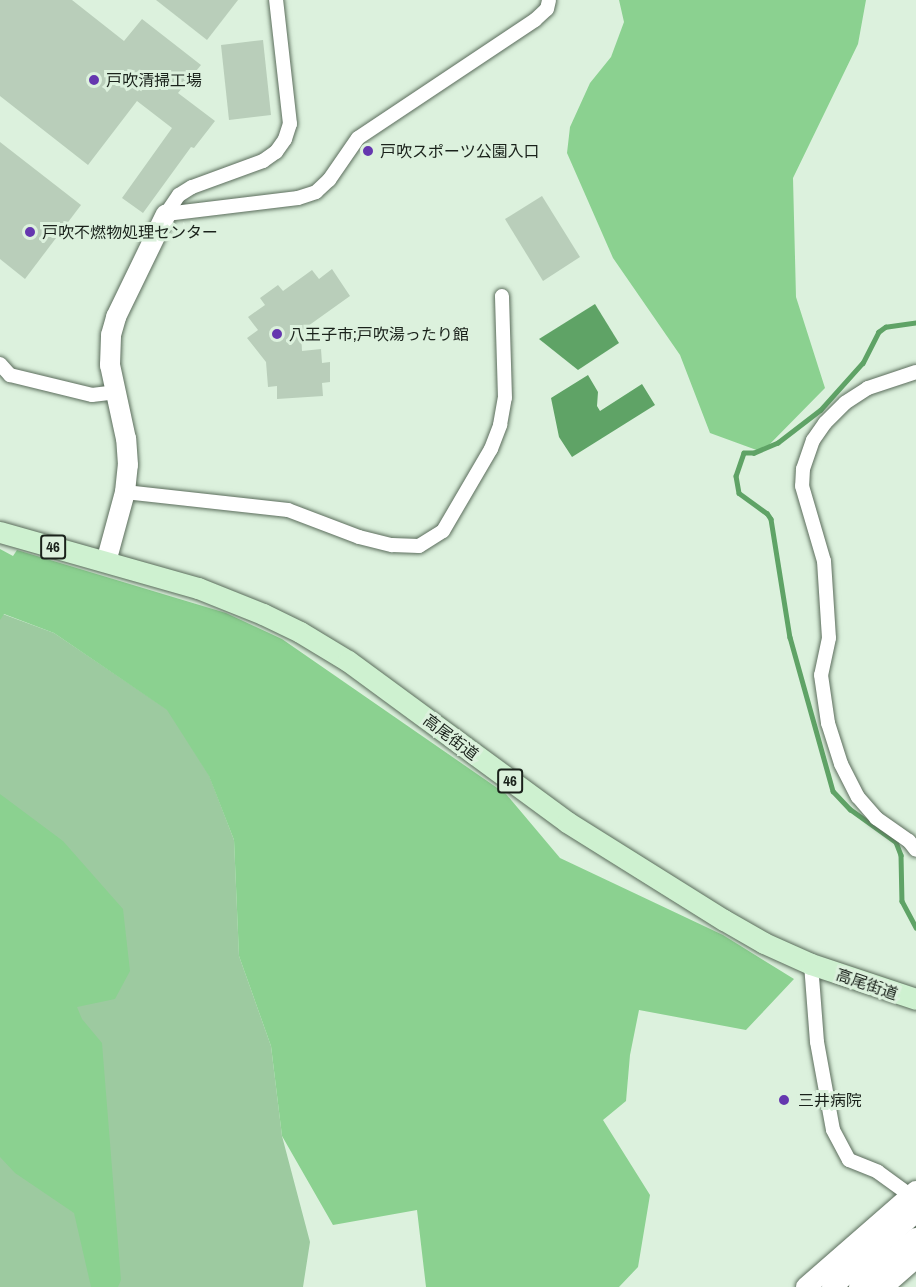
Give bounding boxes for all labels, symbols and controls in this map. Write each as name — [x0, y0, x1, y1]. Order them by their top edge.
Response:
place label: 戸吹清掃工場 — [106, 70, 202, 90]
marker: 戸吹清掃工場 — [87, 73, 101, 87]
place label: 戸吹スポーツ公園入口 — [380, 141, 540, 161]
marker: 戸吹スポーツ公園入口 — [361, 144, 375, 158]
place label: 戸吹不燃物処理センター — [42, 222, 218, 242]
marker: 戸吹不燃物処理センター — [23, 225, 37, 239]
place label: 八王子市;戸吹湯ったり館 — [289, 324, 469, 344]
marker: 八王子市;戸吹湯ったり館 — [270, 327, 284, 341]
road number: 46 — [40, 535, 66, 559]
street label: 高尾街道 — [420, 710, 482, 764]
road number: 46 — [496, 769, 524, 793]
street label: 高尾街道 — [834, 965, 900, 1003]
place label: 三井病院 — [798, 1090, 862, 1110]
marker: 三井病院 — [775, 1091, 793, 1109]

